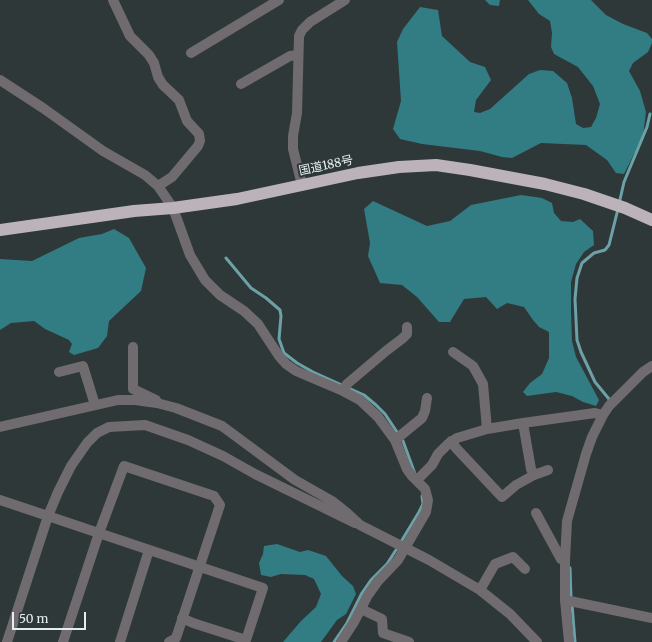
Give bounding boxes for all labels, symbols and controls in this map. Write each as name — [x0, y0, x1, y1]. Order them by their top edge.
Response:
street label: 国道188号 — [297, 153, 355, 179]
scale bar — [14, 604, 88, 630]
text: 50 m — [19, 611, 48, 626]

